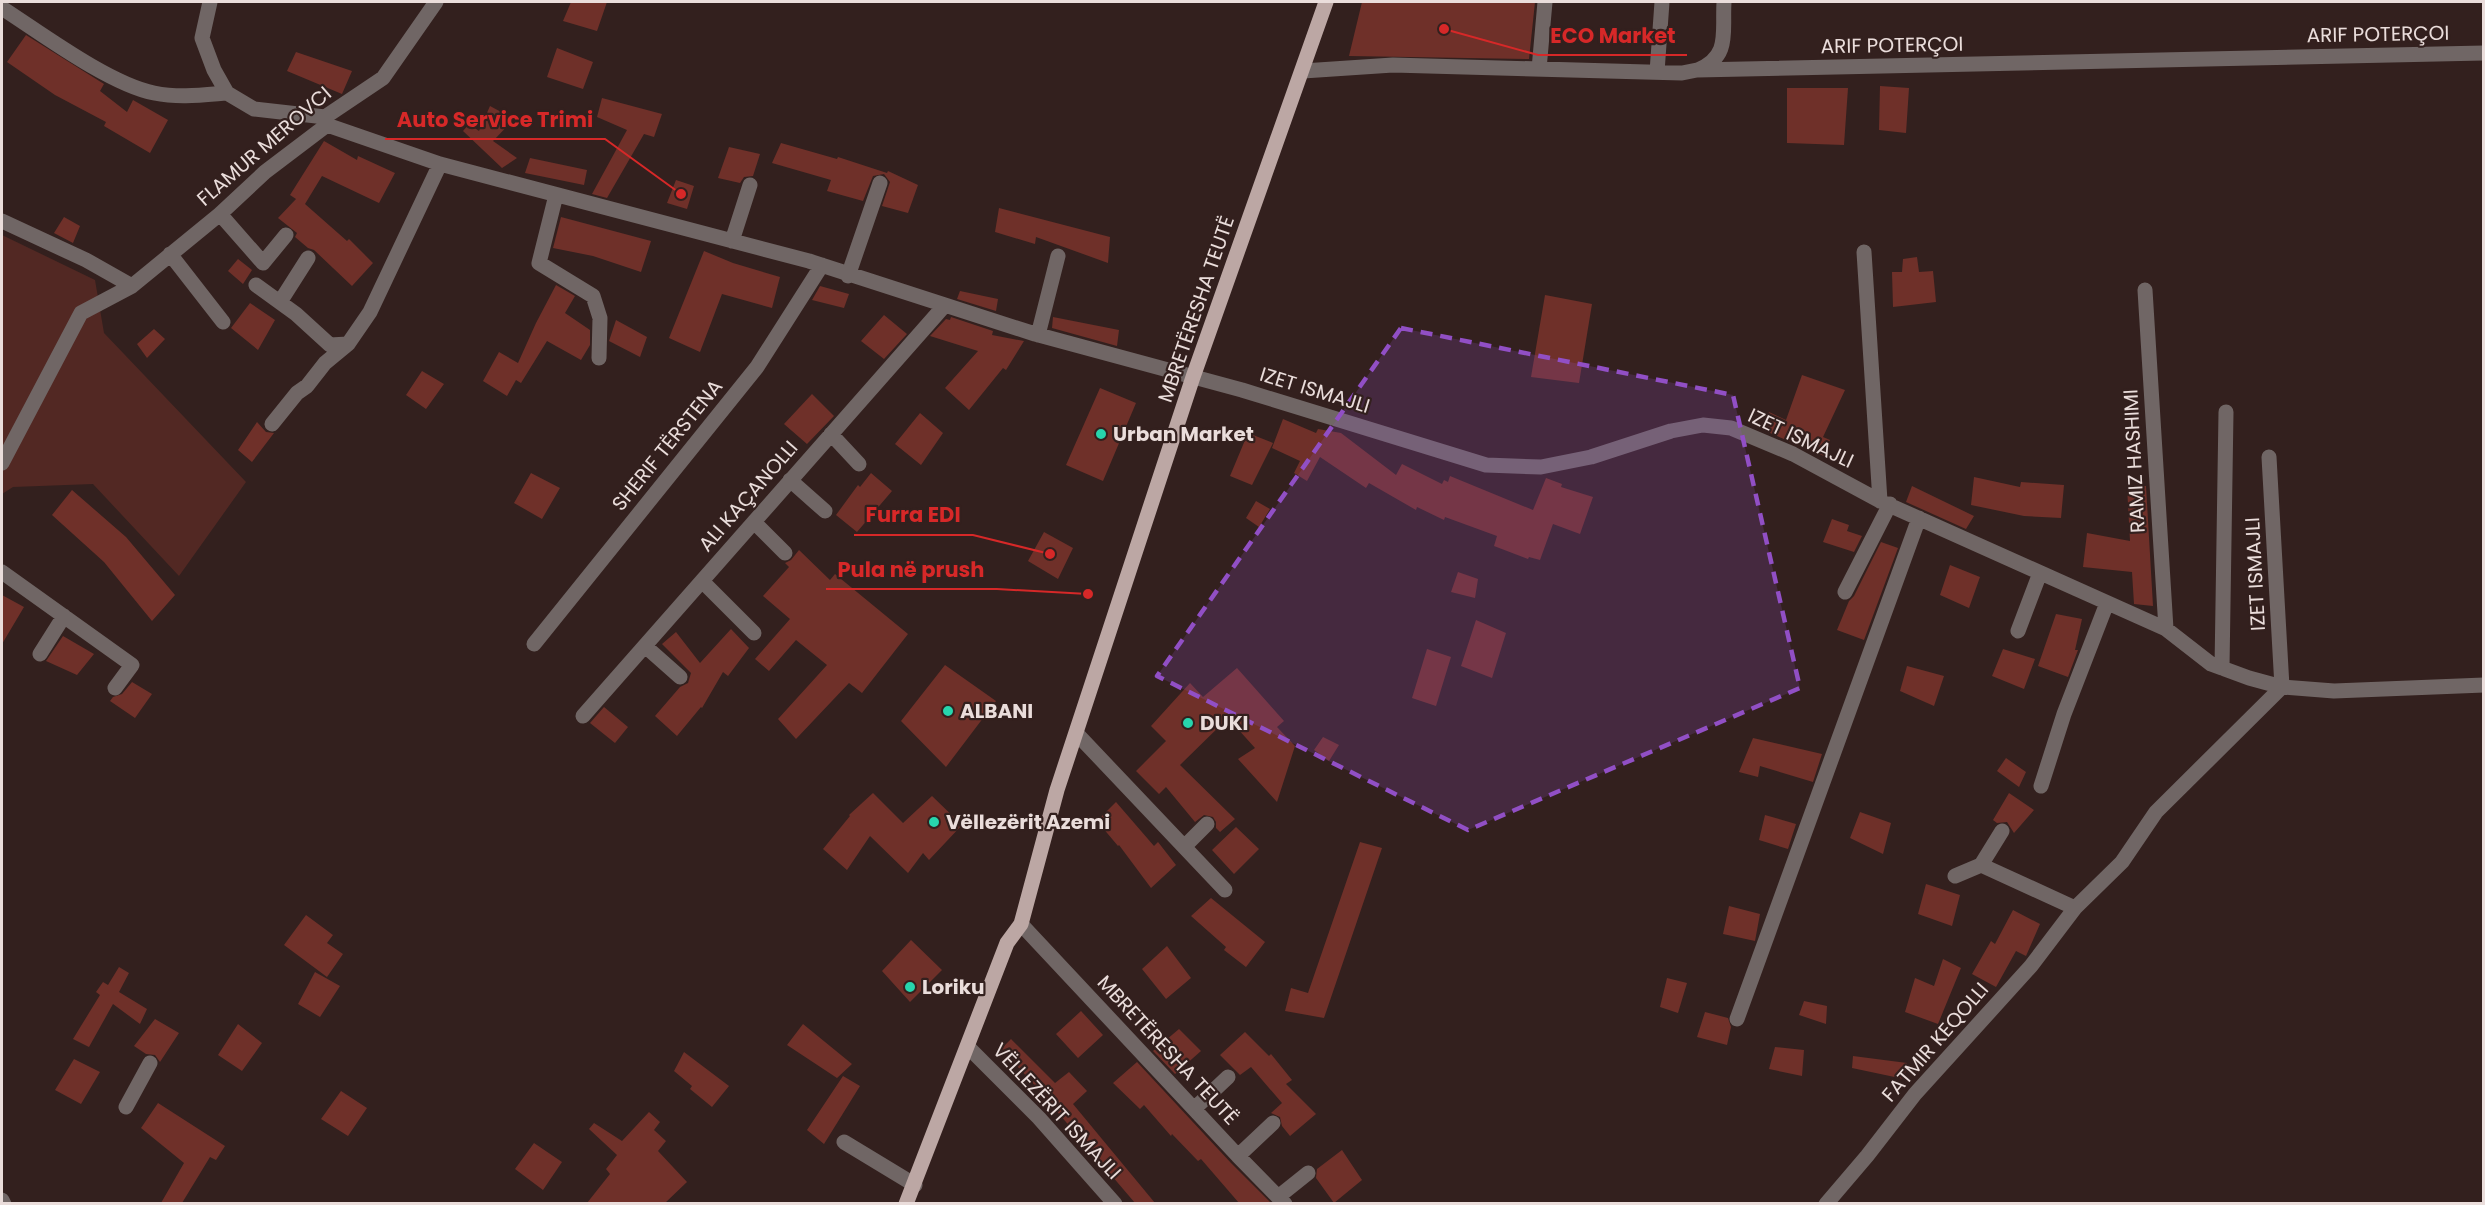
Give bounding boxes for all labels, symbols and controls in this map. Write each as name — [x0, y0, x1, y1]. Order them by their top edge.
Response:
callout: ECO Market — [1538, 16, 1687, 55]
street label: ARIF POTERÇOI — [2306, 19, 2450, 49]
text: ECO Market — [1550, 21, 1676, 50]
street label: ARIF POTERÇOI — [1820, 30, 1964, 60]
street label: FLAMUR MEROVCI — [191, 80, 337, 212]
callout: Auto Service Trimi — [385, 100, 605, 139]
text: Auto Service Trimi — [397, 105, 593, 134]
street label: MBRETËRESHA TEUTË — [1151, 212, 1241, 406]
street label: IZET ISMAJLI — [1257, 360, 1373, 420]
street label: SHERIF TËRSTENA — [605, 373, 729, 517]
street label: RAMIZ HASHIMI — [2116, 388, 2152, 534]
street label: IZET ISMAJLI — [1744, 401, 1858, 475]
place label: Urban Market — [1113, 420, 1254, 448]
marker: Urban Market — [1094, 427, 1108, 441]
street label: ALI KAÇANOLLI — [692, 434, 804, 558]
callout: Furra EDI — [854, 496, 973, 535]
text: Furra EDI — [865, 500, 961, 529]
street label: IZET ISMAJLI — [2238, 517, 2272, 631]
callout: Pula në prush — [826, 550, 997, 589]
text: Pula në prush — [838, 555, 984, 584]
place label: ALBANI — [960, 697, 1033, 725]
marker: ALBANI — [941, 704, 955, 718]
place label: DUKI — [1200, 709, 1248, 737]
marker: DUKI — [1181, 716, 1195, 730]
place label: Vëllezërit Azemi — [946, 808, 1110, 836]
marker: Vëllezërit Azemi — [927, 815, 941, 829]
street label: MBRETËRESHA TEUTË — [1091, 969, 1245, 1131]
place label: Loriku — [922, 973, 985, 1001]
street label: FATMIR KEQOLLI — [1875, 976, 1995, 1108]
marker: Loriku — [903, 980, 917, 994]
street label: VËLLEZËRIT ISMAJLI — [986, 1037, 1128, 1185]

